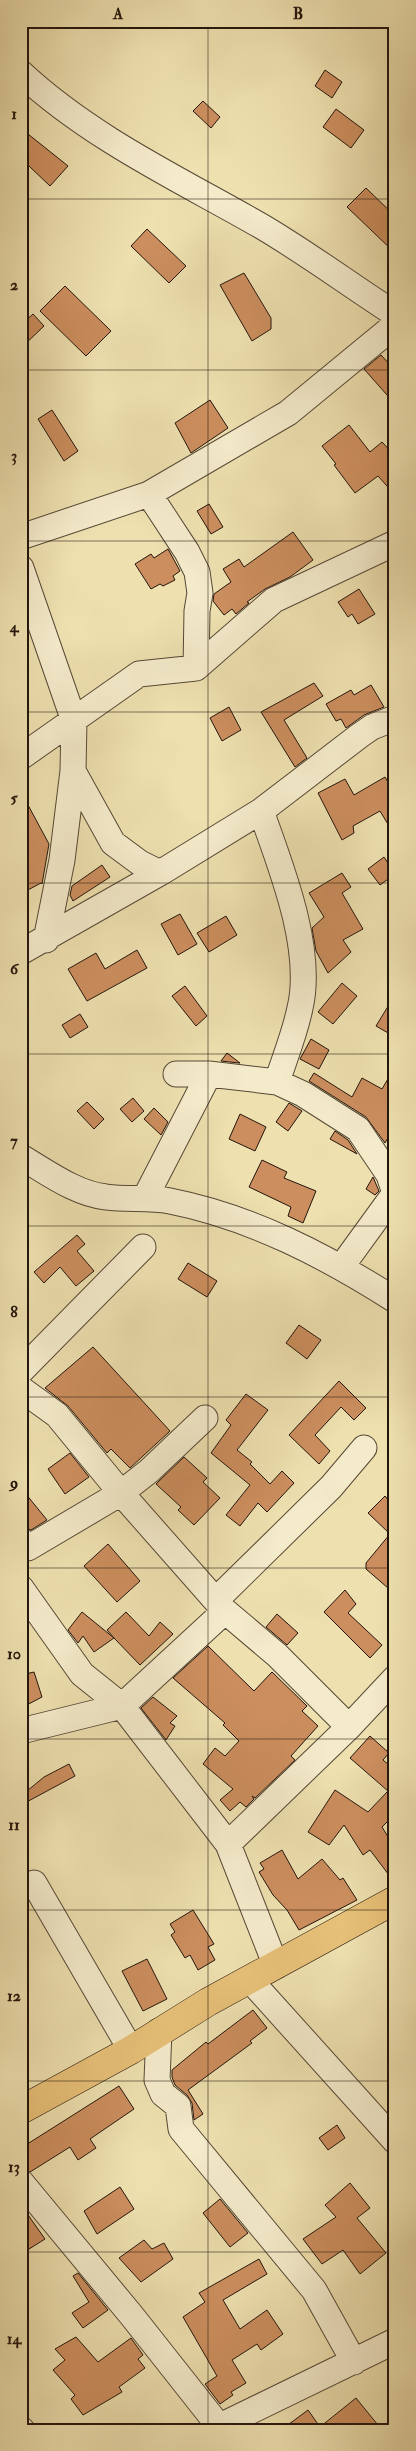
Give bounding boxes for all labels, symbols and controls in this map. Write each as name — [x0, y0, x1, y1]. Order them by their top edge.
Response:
text: A — [112, 4, 124, 24]
text: B — [293, 4, 303, 24]
text: 1 — [11, 104, 17, 124]
text: 2 — [10, 275, 18, 295]
text: 3 — [11, 446, 17, 466]
text: 4 — [9, 617, 20, 637]
text: 5 — [10, 788, 18, 808]
text: 6 — [10, 959, 20, 979]
text: 7 — [10, 1131, 18, 1151]
text: 8 — [10, 1302, 18, 1322]
text: 9 — [8, 1473, 18, 1493]
text: 10 — [7, 1644, 21, 1664]
text: 11 — [8, 1815, 20, 1835]
text: 12 — [7, 1986, 21, 2006]
text: 13 — [8, 2157, 20, 2177]
text: 14 — [7, 2329, 23, 2349]

